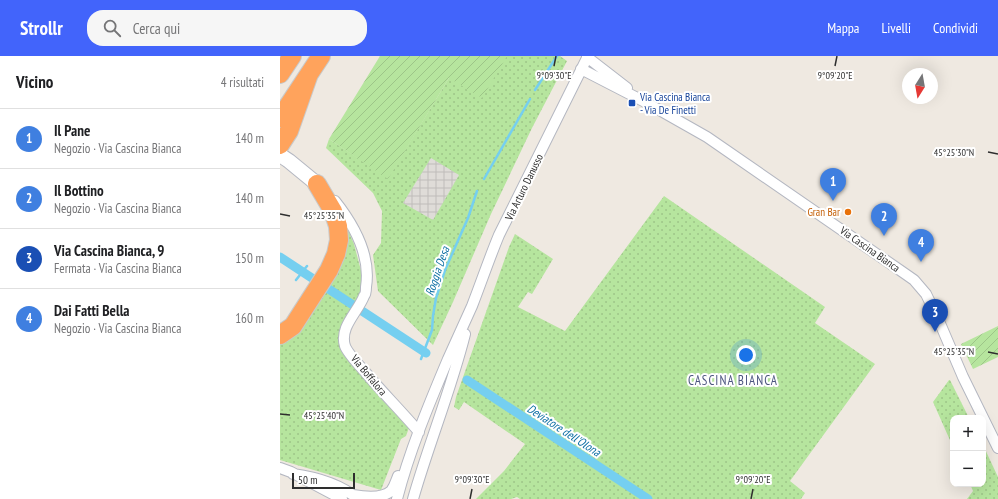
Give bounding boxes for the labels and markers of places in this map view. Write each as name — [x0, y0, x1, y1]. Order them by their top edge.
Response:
place label: Via Cascina Bianca - Via De Finetti — [639, 90, 710, 117]
marker: Via Cascina Bianca - Via De Finetti — [627, 98, 637, 108]
pin: 1 — [820, 168, 846, 201]
pin: 2 — [871, 203, 897, 236]
place label: Gran Bar — [807, 205, 840, 219]
marker: Gran Bar — [843, 207, 853, 217]
pin: 4 — [908, 229, 934, 262]
pin: 3 — [922, 299, 948, 332]

